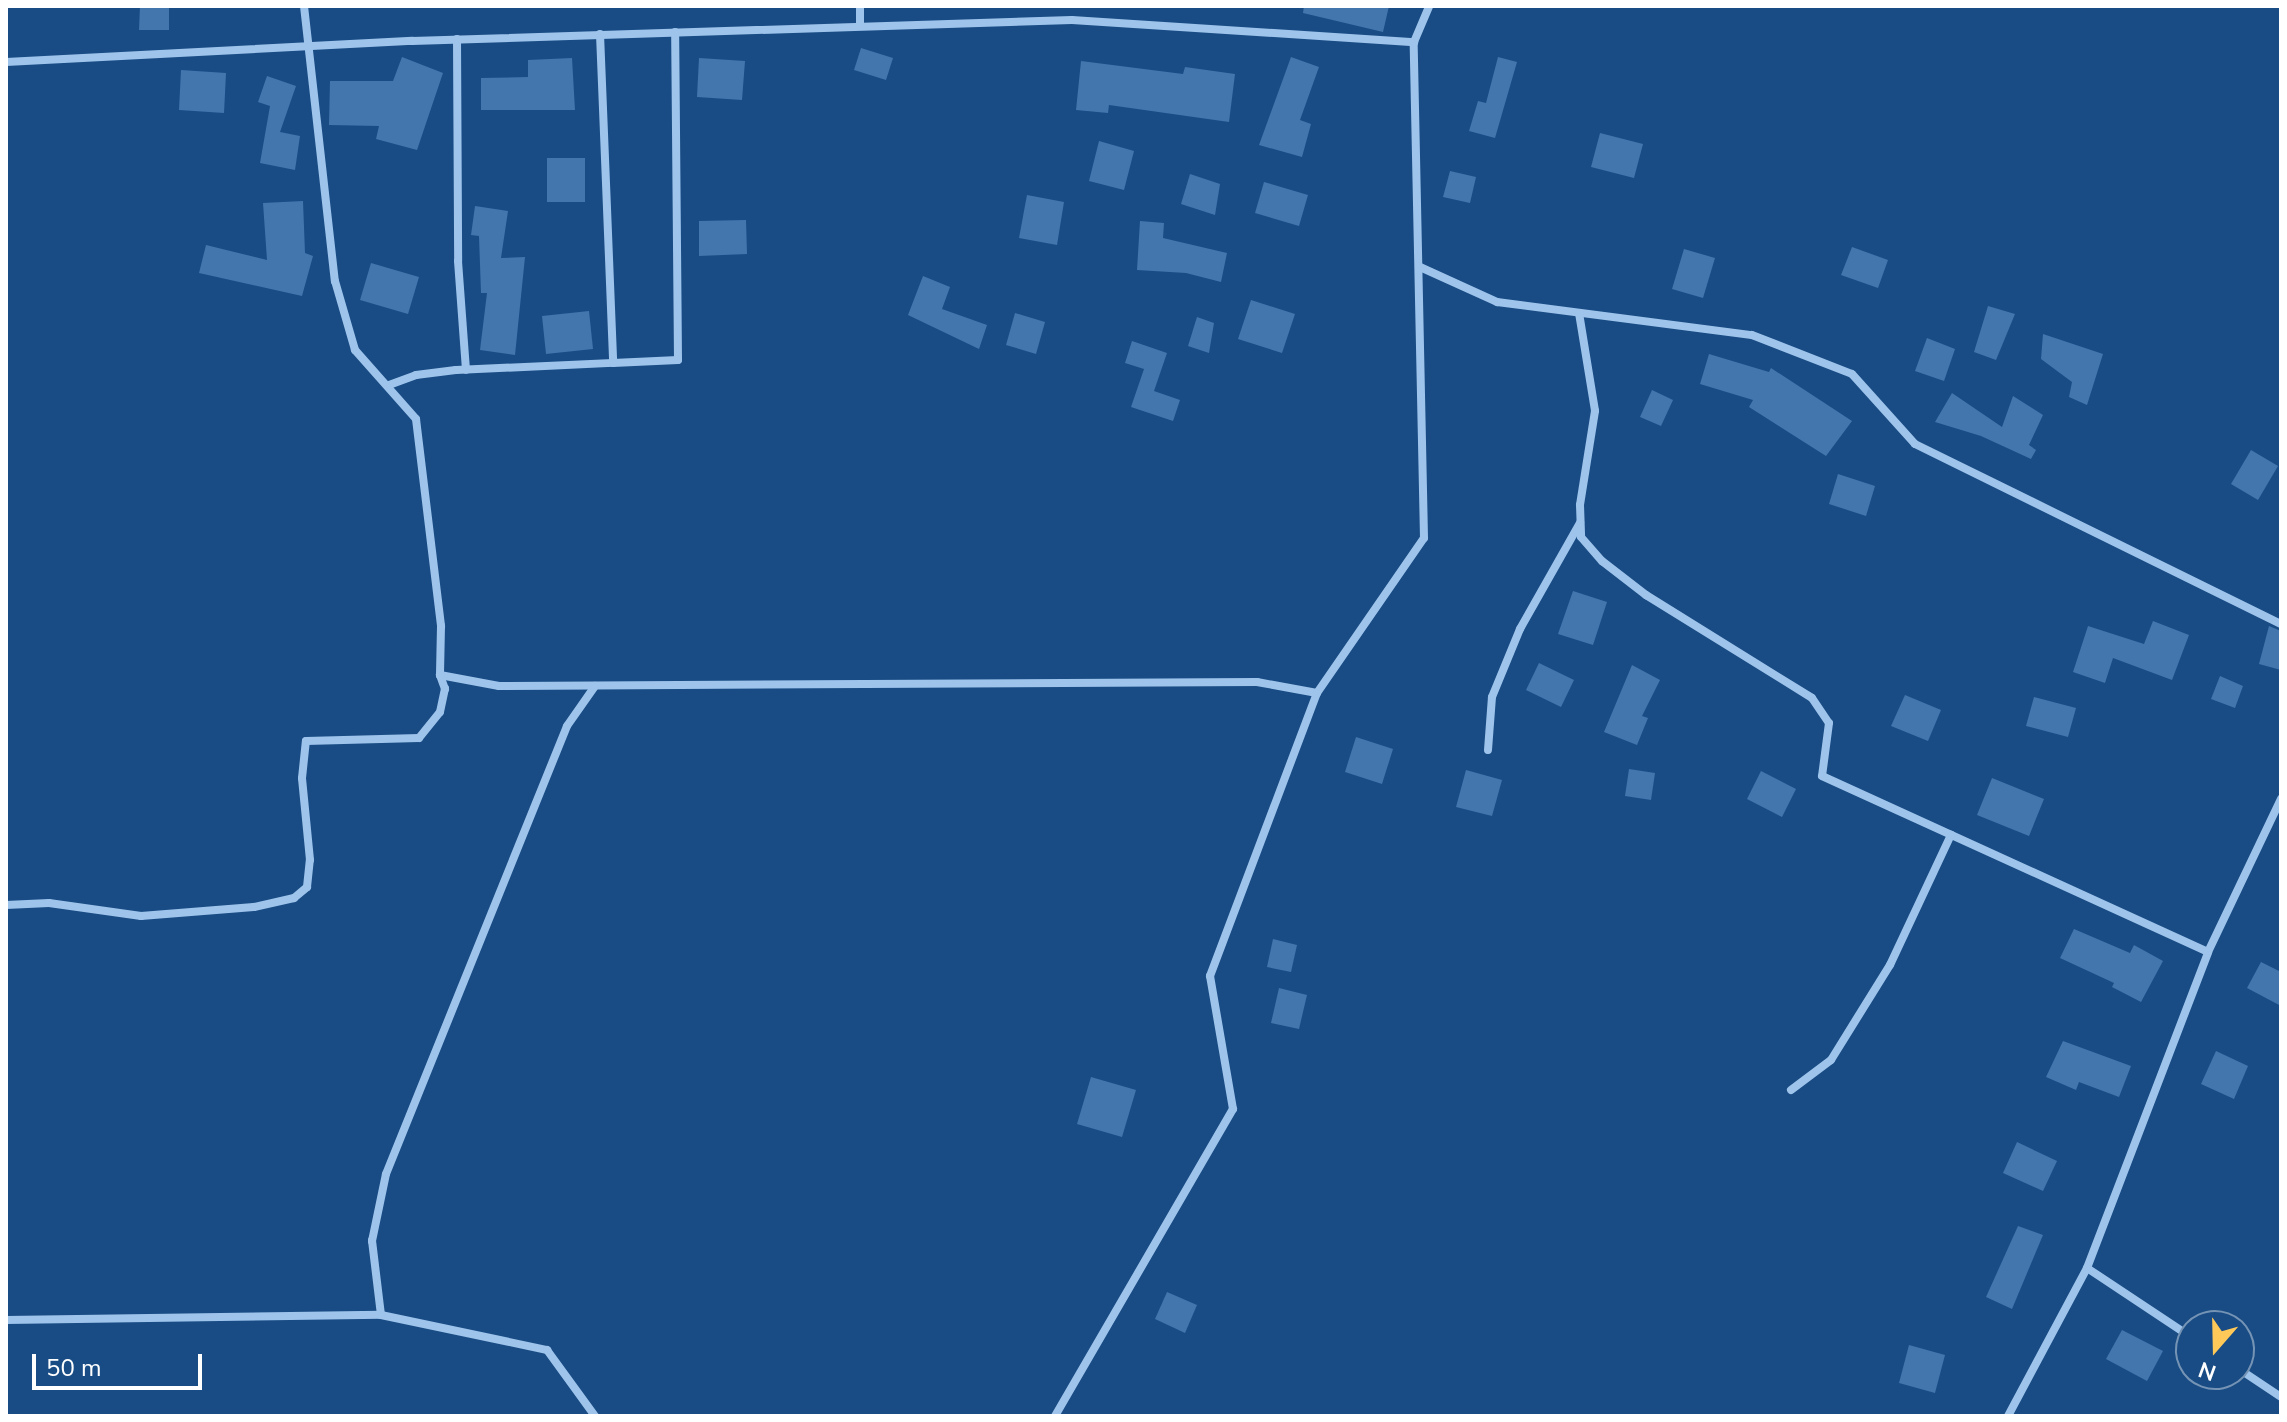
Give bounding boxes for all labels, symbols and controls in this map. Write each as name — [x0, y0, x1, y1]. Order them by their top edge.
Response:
north arrow — [2175, 1310, 2255, 1390]
scale bar — [36, 1338, 206, 1388]
text: 50 m — [46, 1352, 102, 1384]
text: N — [2195, 1354, 2220, 1388]

